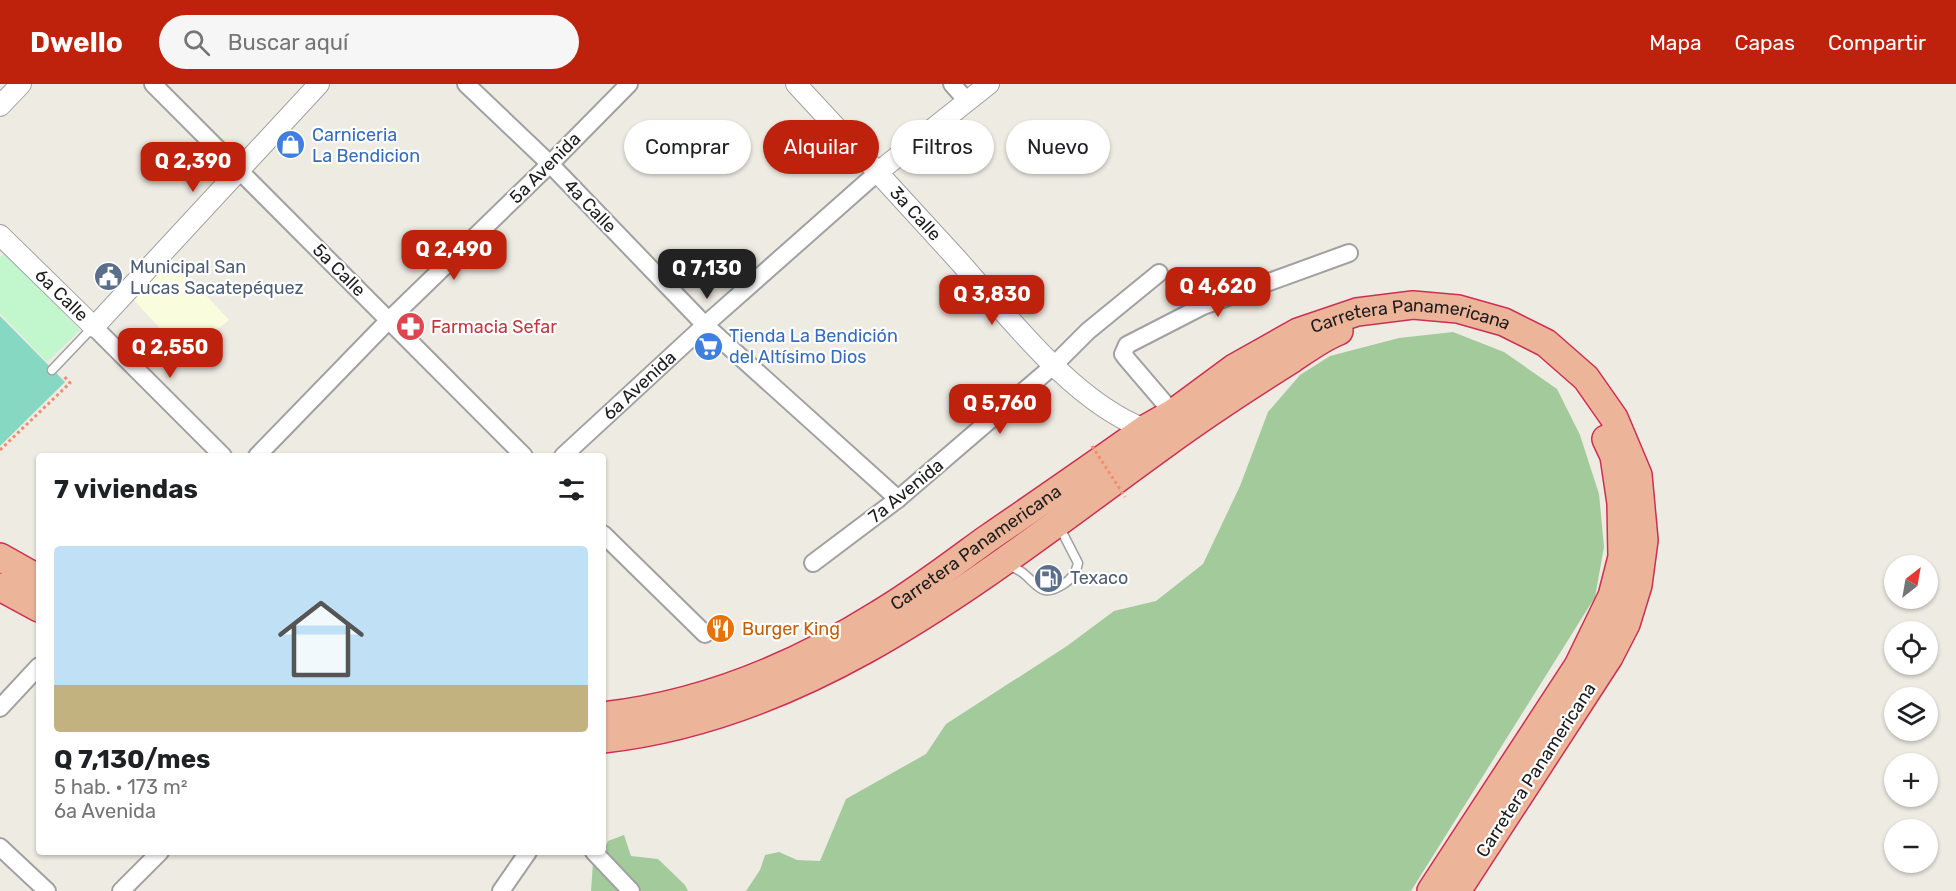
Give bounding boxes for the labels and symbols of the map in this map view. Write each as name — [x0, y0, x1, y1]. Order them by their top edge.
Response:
place label: Carniceria La Bendicion — [312, 124, 420, 167]
street label: 5a Avenida — [505, 128, 585, 208]
shop icon: Carniceria La Bendicion — [275, 129, 307, 161]
pin: Q 2,390 — [138, 142, 248, 193]
street label: 4a Calle — [559, 175, 621, 237]
street label: 3a Calle — [885, 182, 946, 245]
pin: Q 2,490 — [399, 230, 509, 281]
street label: 5a Calle — [308, 239, 370, 301]
pin: Q 7,130 — [652, 249, 762, 300]
place label: Municipal San Lucas Sacatepéquez — [130, 256, 304, 299]
public building icon: Municipal San Lucas Sacatepéquez — [93, 261, 125, 293]
street label: 6a Calle — [30, 264, 93, 326]
pin: Q 4,620 — [1163, 267, 1273, 318]
pin: Q 3,830 — [937, 275, 1047, 326]
text: Carretera Panamericana — [1308, 294, 1514, 338]
pharmacy icon: Farmacia Sefar — [394, 311, 426, 343]
place label: Farmacia Sefar — [431, 316, 557, 338]
street label: Carretera Panamericana — [1308, 319, 1512, 341]
place label: Tienda La Bendición del Altísimo Dios — [729, 325, 898, 368]
pin: Q 2,550 — [115, 328, 225, 379]
supermarket icon: Tienda La Bendición del Altísimo Dios — [692, 330, 724, 362]
street label: 6a Avenida — [598, 346, 681, 425]
pin: Q 5,760 — [945, 384, 1055, 435]
street label: 7a Avenida — [864, 454, 948, 528]
street label: Carretera Panamericana — [886, 480, 1066, 615]
north arrow — [1884, 555, 1938, 609]
fuel station icon: Texaco — [1033, 562, 1065, 594]
place label: Texaco — [1070, 567, 1128, 589]
restaurant icon: Burger King — [705, 613, 737, 645]
place label: Burger King — [742, 618, 840, 640]
street label: Carretera Panamericana — [1471, 679, 1601, 861]

